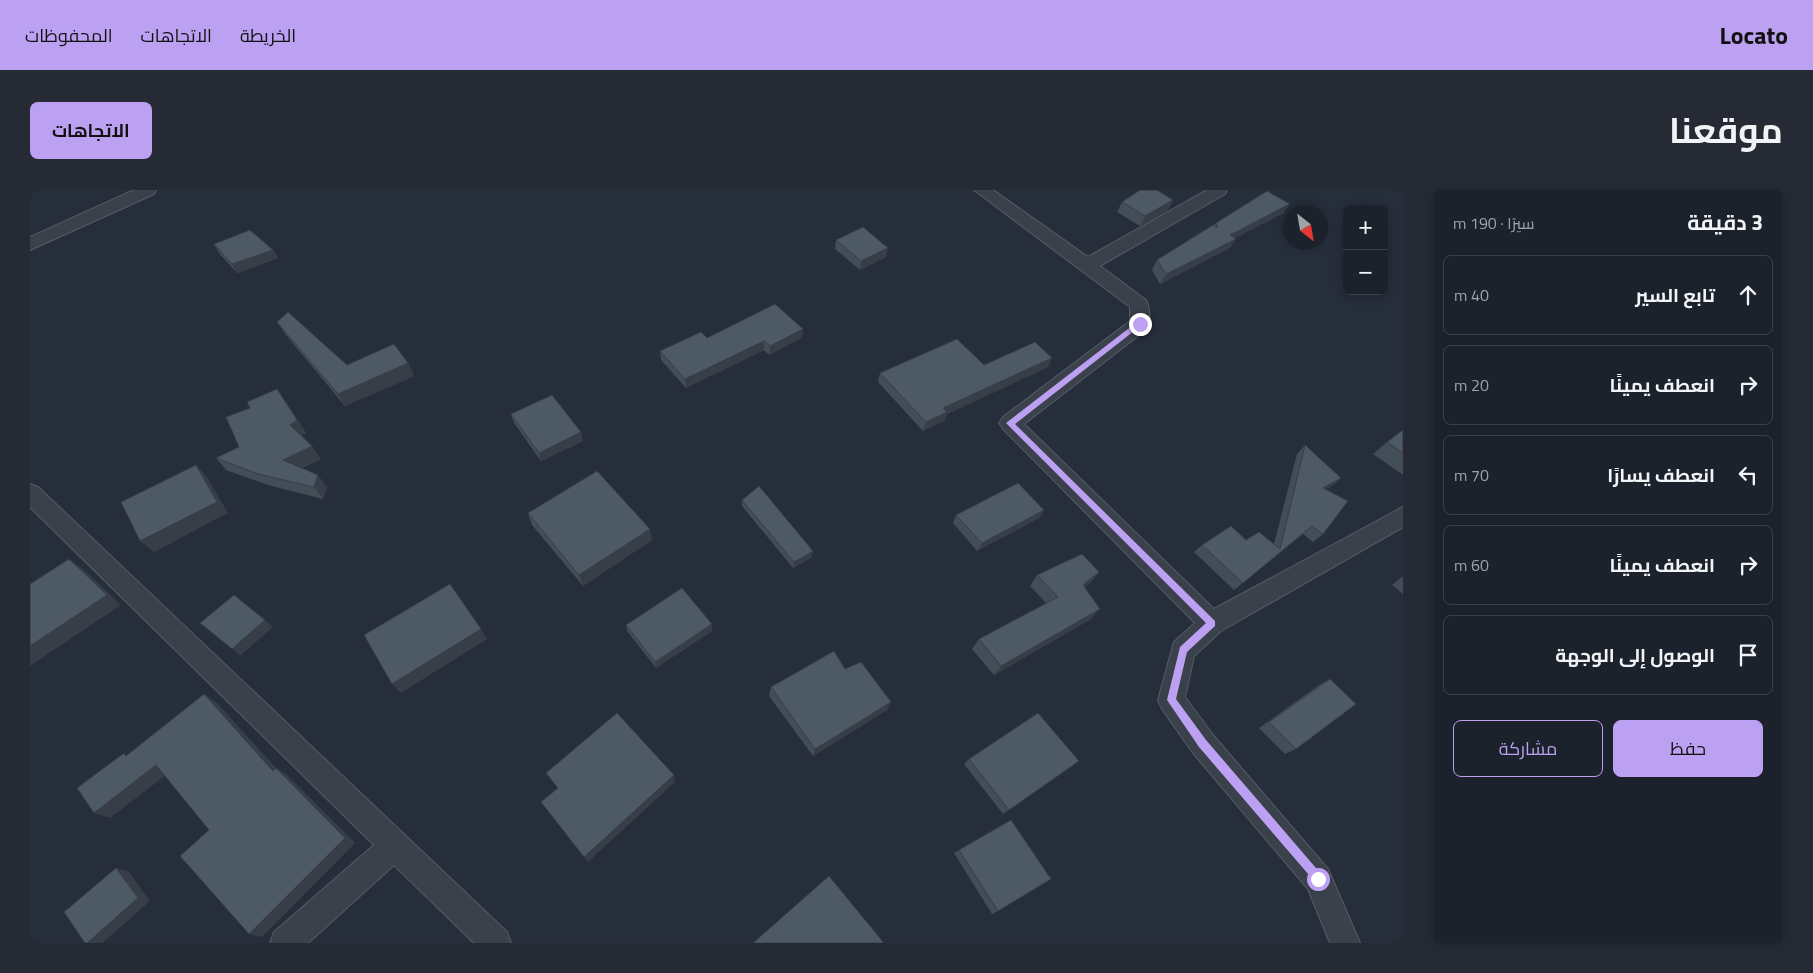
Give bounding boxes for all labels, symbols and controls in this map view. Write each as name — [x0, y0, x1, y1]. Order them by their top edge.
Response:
text: Locato — [1719, 17, 1788, 53]
text: المحفوظات — [25, 22, 113, 49]
text: الاتجاهات — [141, 22, 212, 49]
text: الخريطة — [240, 22, 296, 49]
button: الاتجاهات — [30, 102, 152, 159]
text: موقعنا — [1669, 103, 1783, 157]
north arrow — [1283, 205, 1328, 250]
map controls — [1343, 205, 1388, 295]
button: + — [1343, 205, 1388, 250]
text: 3 دقيقة — [1687, 206, 1763, 238]
text: سيرًا · 190 m — [1453, 211, 1534, 235]
button: − — [1343, 250, 1388, 295]
text: تابع السير — [1635, 280, 1715, 309]
icon: ahead — [1734, 281, 1762, 309]
text: 40 m — [1454, 283, 1489, 307]
route end — [1129, 313, 1152, 336]
text: انعطف يمينًا — [1610, 370, 1715, 399]
icon: right — [1734, 371, 1762, 399]
text: 20 m — [1454, 373, 1489, 397]
text: انعطف يسارًا — [1607, 460, 1715, 489]
icon: left — [1734, 461, 1762, 489]
text: 70 m — [1454, 463, 1489, 487]
text: انعطف يمينًا — [1610, 550, 1715, 579]
icon: right — [1734, 551, 1762, 579]
text: 60 m — [1454, 553, 1489, 577]
text: الوصول إلى الوجهة — [1555, 640, 1715, 669]
icon: arrive — [1734, 641, 1762, 669]
button: مشاركة — [1453, 720, 1603, 777]
button: حفظ — [1613, 720, 1763, 777]
route start — [1307, 868, 1330, 891]

